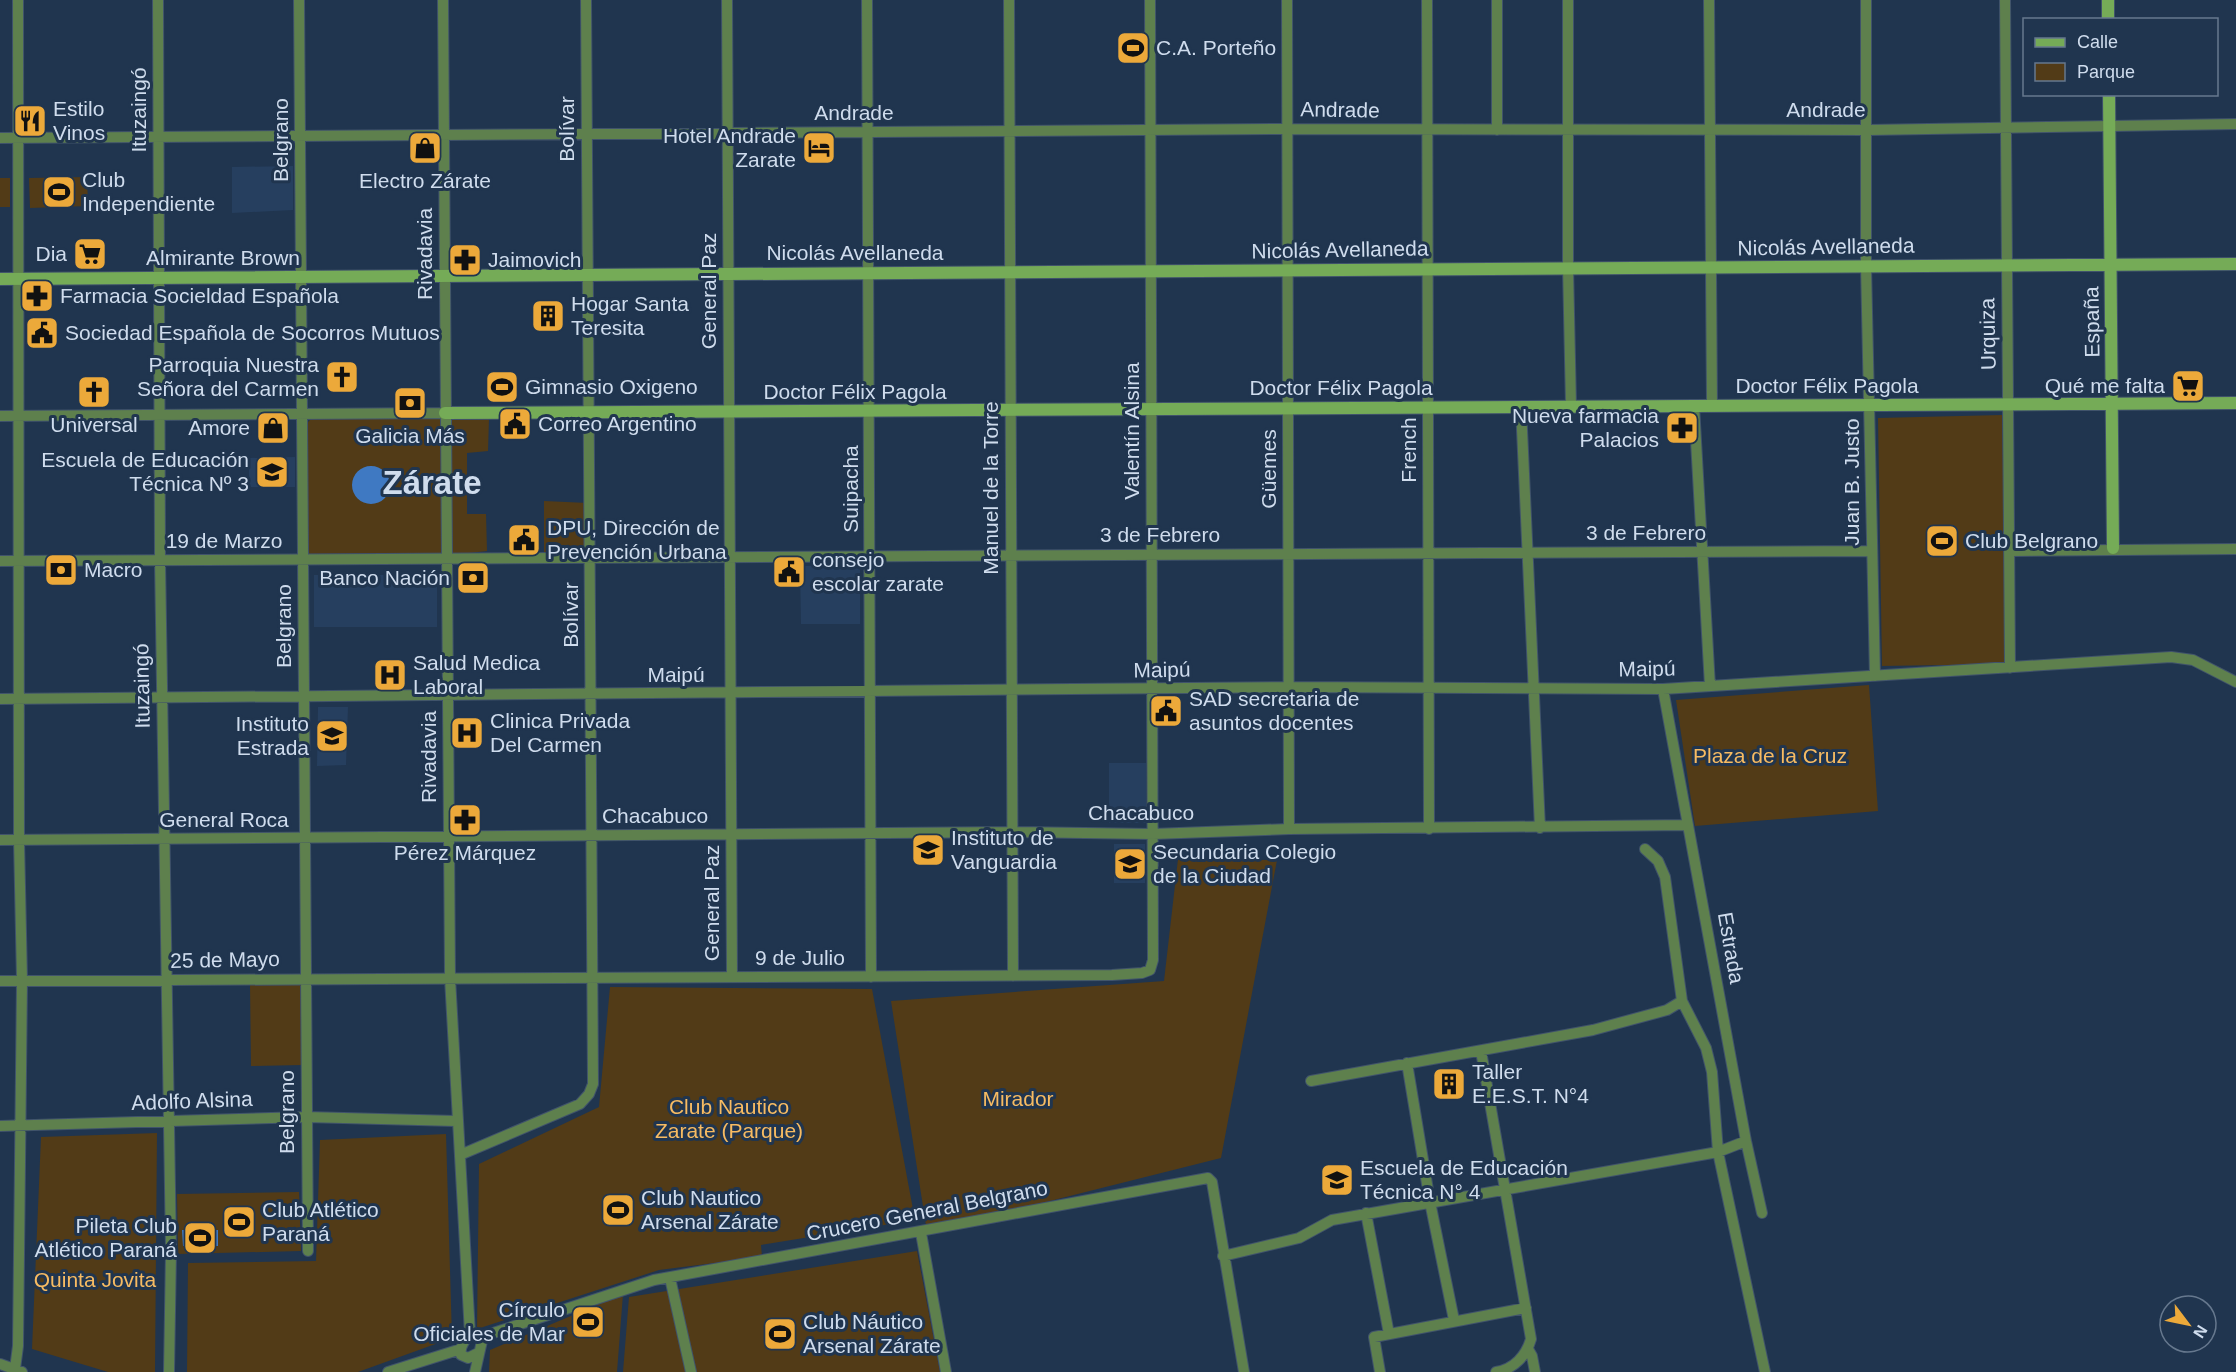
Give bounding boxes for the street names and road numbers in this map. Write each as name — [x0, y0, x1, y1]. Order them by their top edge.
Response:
street label: Ituzaingó — [127, 67, 150, 153]
street label: Bolívar — [555, 96, 578, 162]
street label: Andrade — [1300, 97, 1380, 122]
street label: Belgrano — [269, 98, 292, 182]
street label: Andrade — [1786, 98, 1866, 121]
street label: Andrade — [814, 101, 894, 124]
street label: Rivadavia — [413, 208, 436, 300]
street label: General Paz — [697, 233, 720, 349]
street label: Nicolás Avellaneda — [1737, 233, 1915, 260]
street label: Nicolás Avellaneda — [1251, 236, 1429, 263]
street label: Nicolás Avellaneda — [766, 241, 944, 264]
street label: Almirante Brown — [146, 246, 300, 269]
street label: España — [2079, 286, 2104, 358]
street label: Urquiza — [1975, 297, 2000, 370]
street label: Valentín Alsina — [1120, 362, 1143, 500]
street label: Doctor Félix Pagola — [1735, 374, 1919, 397]
street label: Doctor Félix Pagola — [1249, 376, 1433, 399]
street label: Doctor Félix Pagola — [763, 380, 947, 403]
street label: Manuel de la Torre — [979, 401, 1002, 575]
street label: French — [1397, 417, 1420, 483]
street label: Juan B. Justo — [1840, 418, 1863, 546]
street label: Güemes — [1257, 429, 1280, 509]
street label: Suipacha — [839, 445, 862, 533]
street label: 3 de Febrero — [1586, 521, 1706, 544]
street label: 3 de Febrero — [1100, 523, 1220, 546]
street label: 19 de Marzo — [166, 529, 282, 552]
street label: Bolívar — [559, 582, 582, 648]
street label: Belgrano — [272, 584, 295, 668]
street label: Ituzaingó — [129, 643, 154, 729]
street label: Maipú — [1618, 657, 1676, 680]
street label: Maipú — [1133, 658, 1191, 681]
street label: Maipú — [647, 663, 705, 686]
street label: Rivadavia — [417, 711, 440, 803]
street label: Chacabuco — [1088, 801, 1194, 824]
street label: Chacabuco — [602, 804, 708, 827]
street label: General Roca — [159, 808, 289, 831]
street label: General Paz — [700, 845, 723, 961]
street label: Estrada — [1714, 910, 1749, 986]
street label: 9 de Julio — [755, 946, 845, 969]
street label: 25 de Mayo — [170, 947, 280, 972]
street label: Belgrano — [275, 1070, 298, 1154]
street label: Adolfo Alsina — [131, 1087, 253, 1114]
street label: Crucero General Belgrano — [804, 1176, 1049, 1245]

